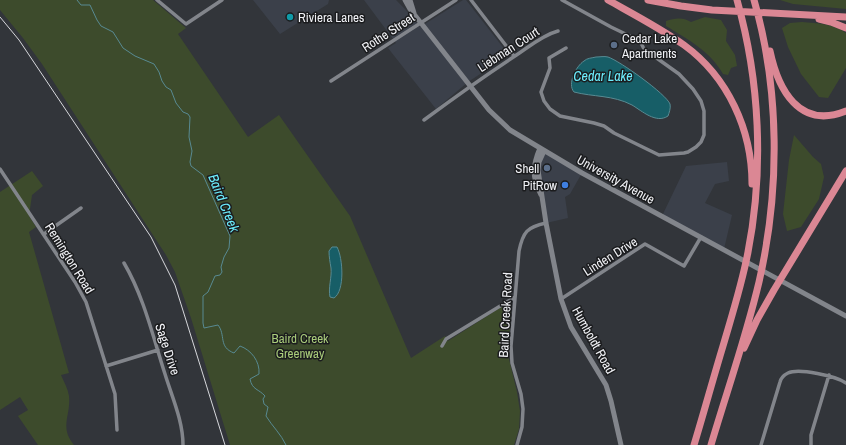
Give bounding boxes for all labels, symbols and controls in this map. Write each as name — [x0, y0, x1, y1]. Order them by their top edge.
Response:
place label: Riviera Lanes — [298, 9, 364, 26]
street label: Rothe Street — [359, 9, 418, 56]
marker: Riviera Lanes — [285, 12, 295, 22]
street label: Liebman Court — [474, 23, 542, 76]
place label: Cedar Lake Apartments — [621, 30, 677, 62]
marker: Cedar Lake Apartments — [609, 40, 619, 50]
water label: Cedar Lake — [573, 67, 633, 85]
street label: University Avenue — [574, 151, 658, 208]
place label: Shell — [515, 160, 539, 177]
marker: Shell — [542, 163, 552, 173]
water label: Baird Creek — [204, 171, 244, 236]
place label: PitRow — [523, 177, 557, 194]
marker: PitRow — [560, 180, 570, 190]
street label: Remington Road — [41, 220, 98, 297]
street label: Linden Drive — [580, 233, 641, 280]
street label: Baird Creek Road — [495, 272, 516, 358]
street label: Humboldt Road — [568, 304, 619, 377]
street label: Sage Drive — [151, 321, 184, 377]
park label: Baird Creek Greenway — [272, 330, 329, 362]

